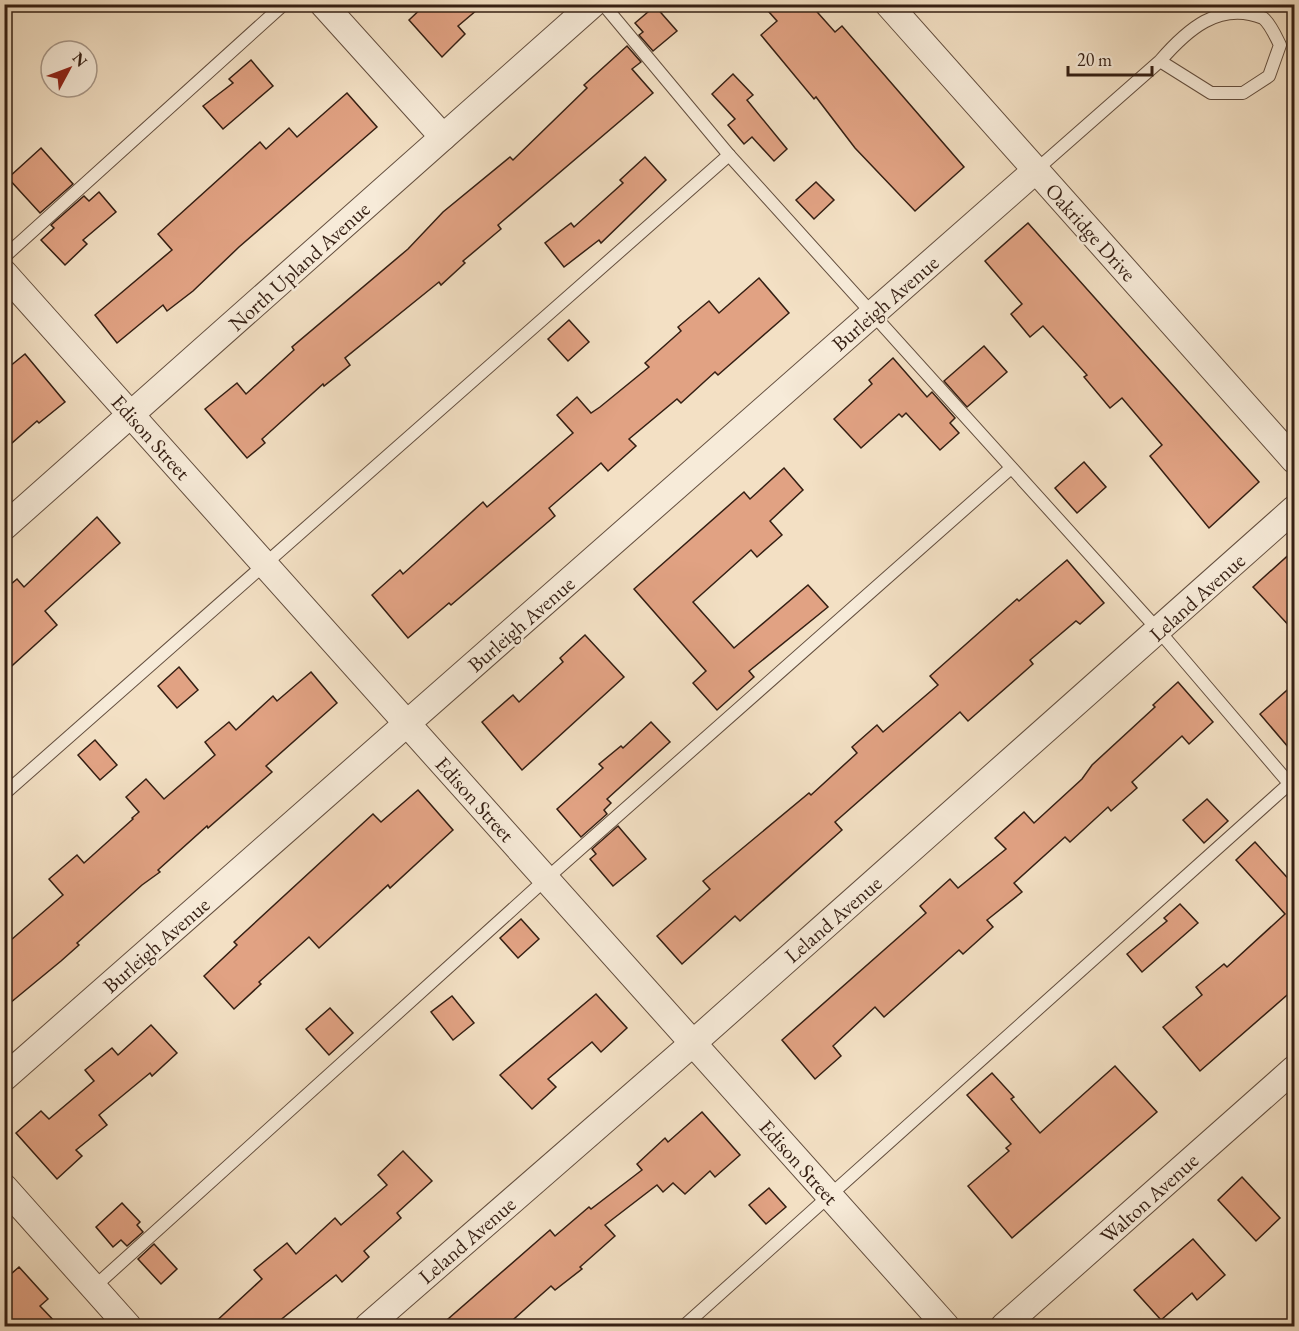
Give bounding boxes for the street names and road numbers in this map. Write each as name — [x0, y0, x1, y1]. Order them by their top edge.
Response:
street label: Oakridge Drive — [1040, 177, 1142, 287]
street label: North Upland Avenue — [223, 195, 375, 337]
street label: Burleigh Avenue — [826, 249, 944, 357]
street label: Edison Street — [106, 389, 197, 486]
street label: Leland Avenue — [1143, 547, 1251, 647]
street label: Burleigh Avenue — [462, 570, 580, 678]
street label: Edison Street — [430, 751, 521, 848]
street label: Leland Avenue — [779, 869, 887, 969]
street label: Burleigh Avenue — [97, 891, 215, 999]
street label: Edison Street — [754, 1114, 845, 1211]
street label: Walton Avenue — [1094, 1147, 1204, 1249]
street label: Leland Avenue — [413, 1190, 521, 1290]

